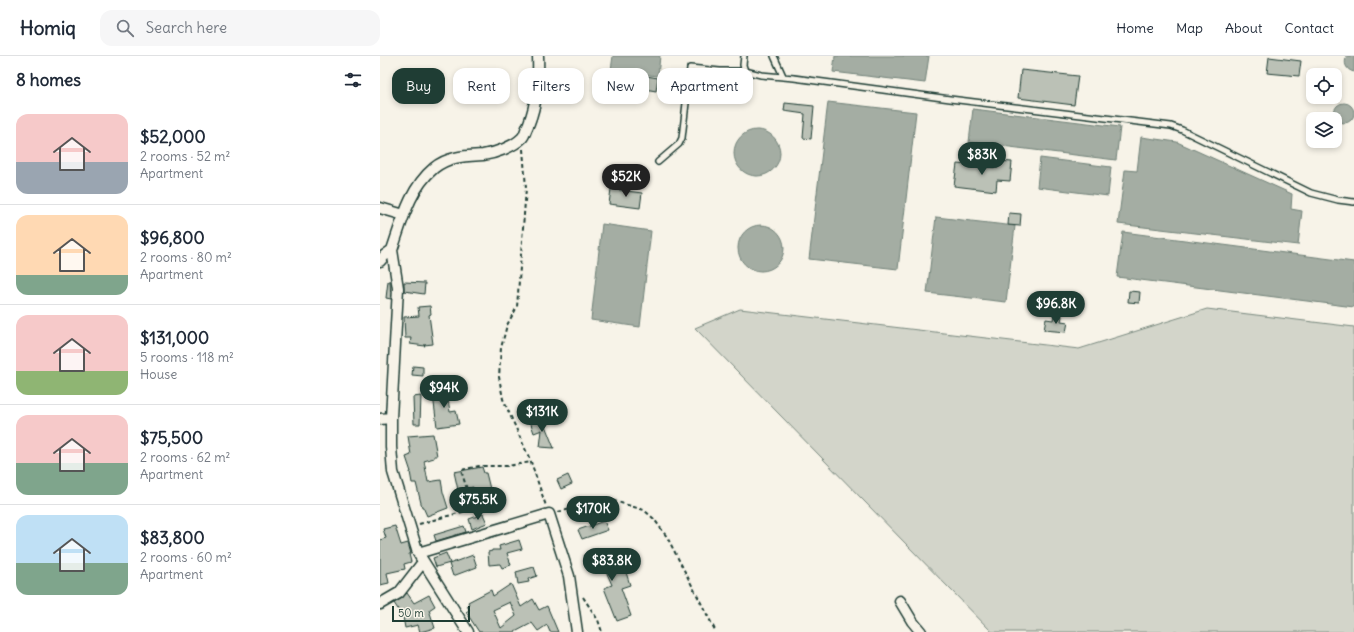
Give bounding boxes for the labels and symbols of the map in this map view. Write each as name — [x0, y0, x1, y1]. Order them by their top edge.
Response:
pin: $83K — [958, 142, 1006, 176]
pin: $52K — [602, 164, 650, 198]
pin: $96.8K — [1023, 291, 1089, 325]
pin: $94K — [420, 375, 468, 409]
pin: $131K — [514, 399, 570, 433]
pin: $75.5K — [445, 487, 511, 521]
pin: $170K — [565, 496, 621, 530]
pin: $83.8K — [579, 548, 645, 582]
scale bar — [392, 604, 470, 623]

